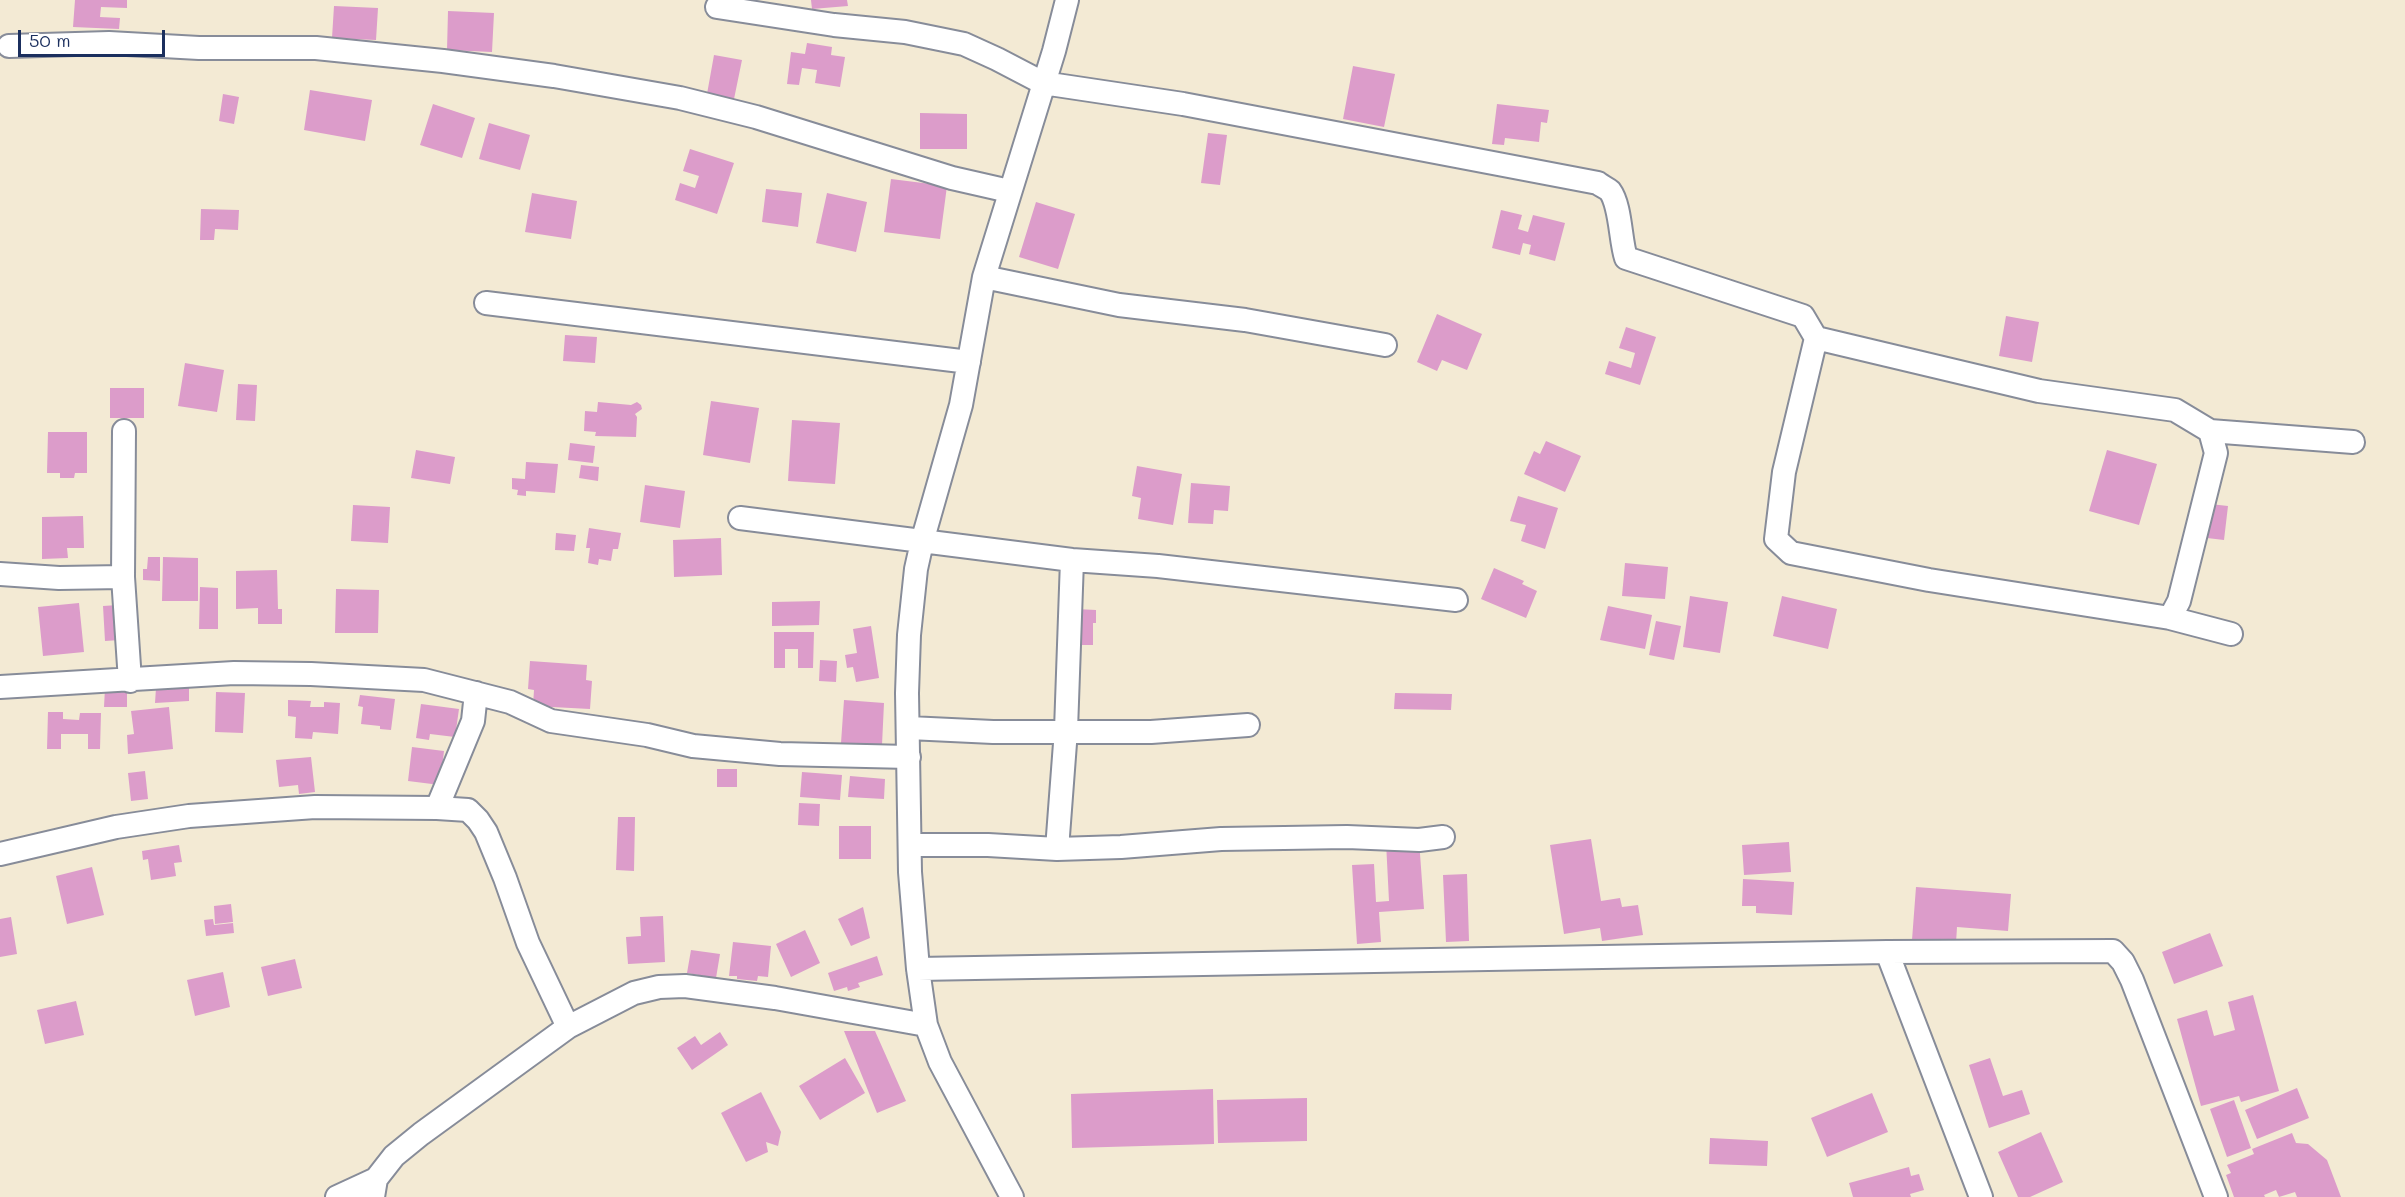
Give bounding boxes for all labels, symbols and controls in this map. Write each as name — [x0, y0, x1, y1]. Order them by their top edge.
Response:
scale bar — [21, 18, 168, 56]
text: 50 m — [29, 28, 71, 52]

